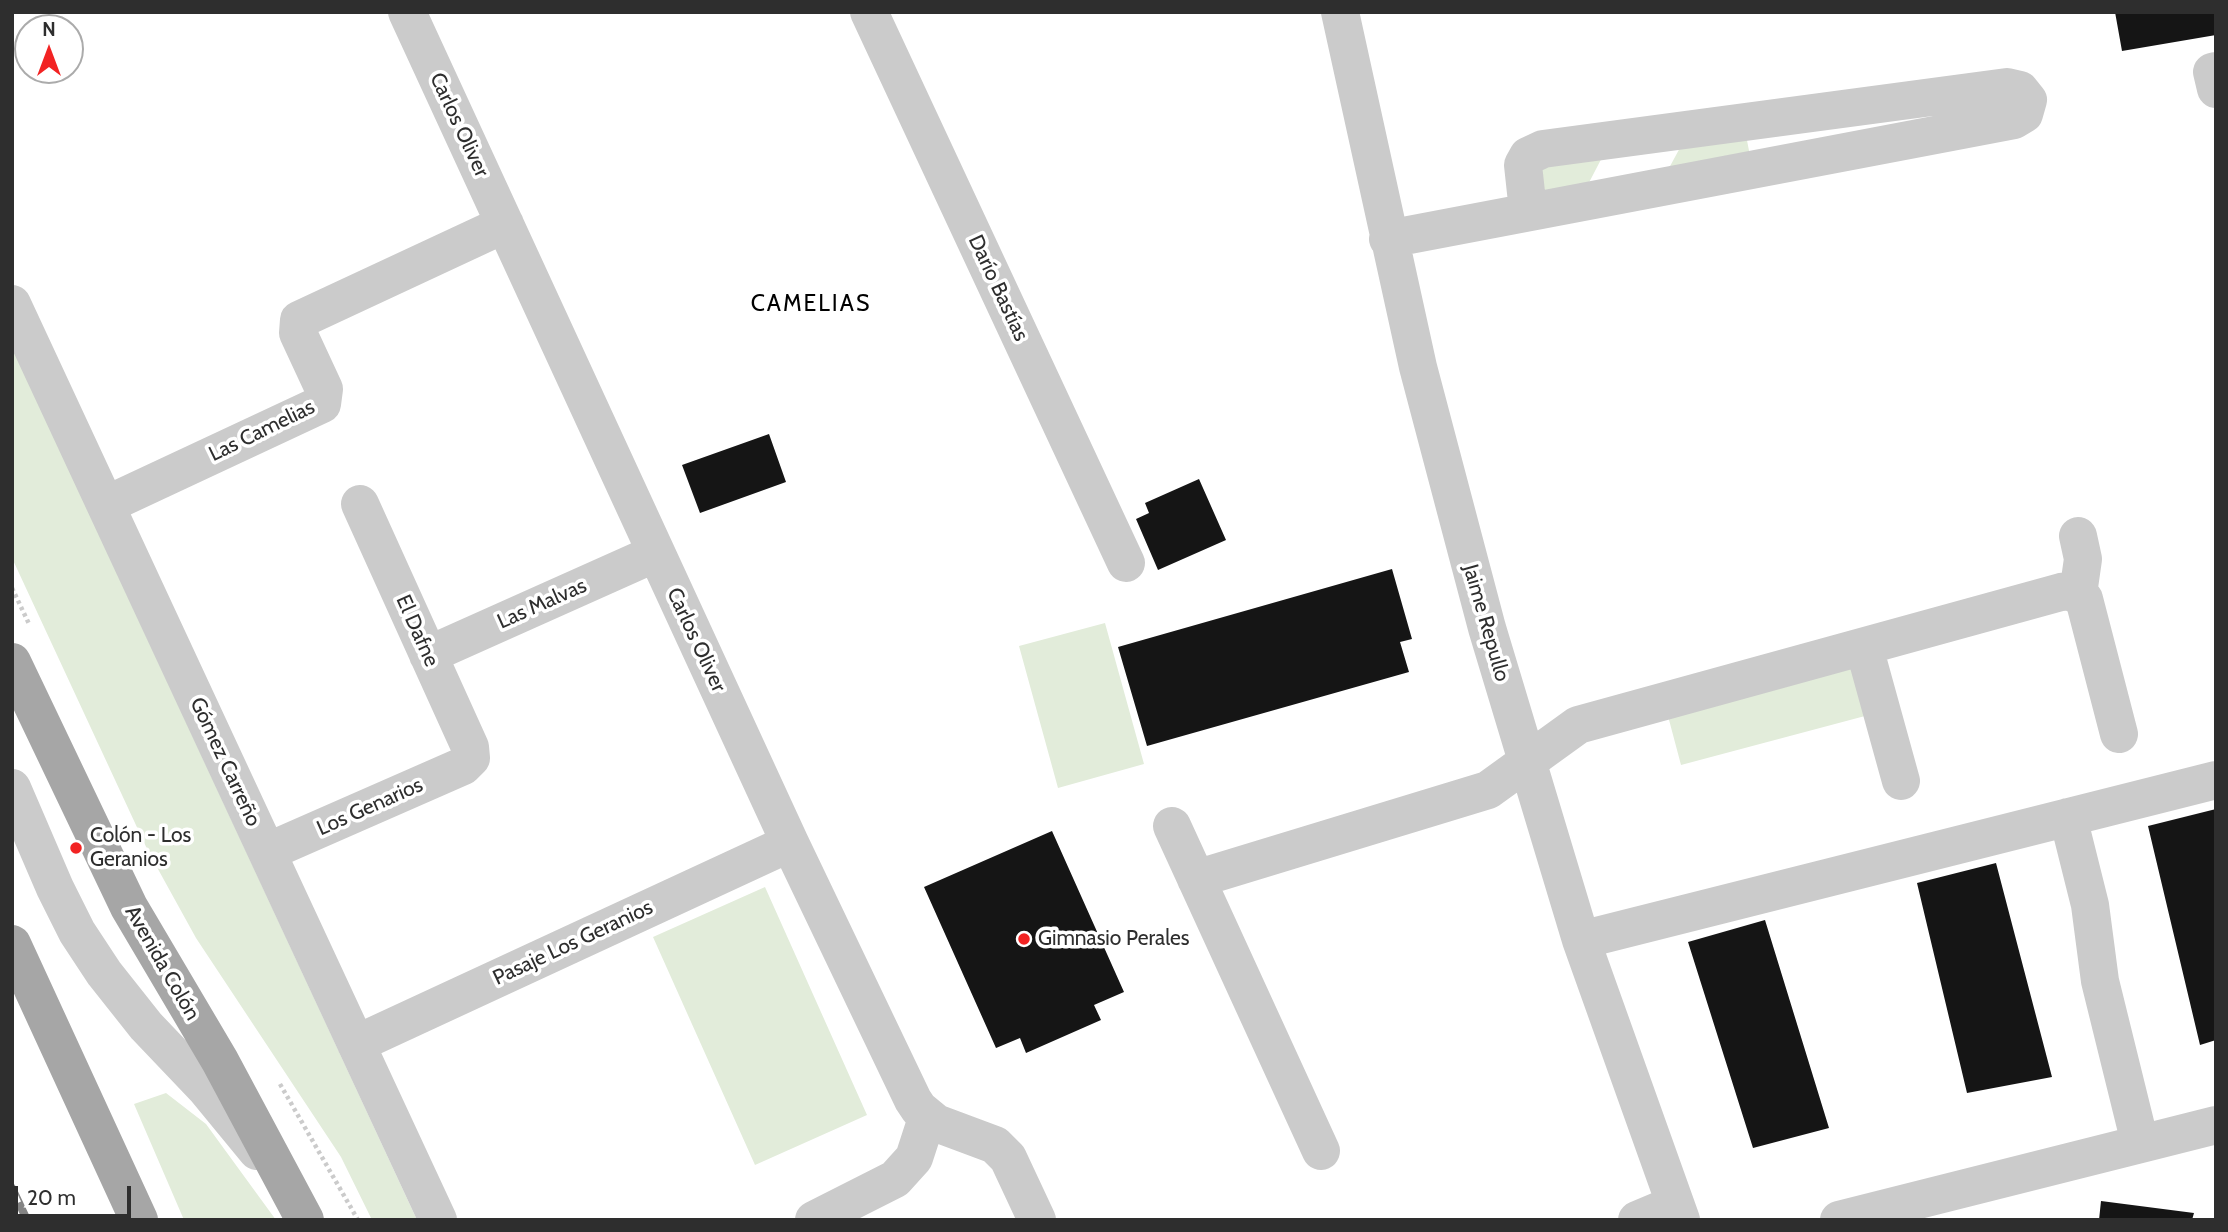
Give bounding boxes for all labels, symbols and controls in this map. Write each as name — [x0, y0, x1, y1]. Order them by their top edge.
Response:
north arrow — [14, 14, 84, 84]
text: N — [42, 18, 56, 41]
street label: Carlos Oliver — [424, 69, 494, 181]
street label: Darío Bastías — [962, 231, 1034, 345]
district label: CAMELIAS — [752, 290, 870, 318]
street label: Las Camelias — [205, 395, 319, 467]
street label: Jaime Repullo — [1457, 562, 1515, 684]
street label: Las Malvas — [494, 573, 590, 635]
street label: Carlos Oliver — [661, 584, 731, 696]
street label: El Dafne — [390, 591, 444, 671]
street label: Gómez Carreño — [184, 694, 266, 830]
street label: Los Genarios — [313, 772, 427, 842]
place label: Colón - Los Geranios — [90, 823, 191, 873]
marker: Colón - Los Geranios — [68, 840, 84, 856]
street label: Pasaje Los Geranios — [489, 895, 657, 991]
street label: Avenida Colón — [119, 901, 205, 1025]
place label: Gimnasio Perales — [1038, 926, 1189, 952]
marker: Gimnasio Perales — [1016, 931, 1032, 947]
scale bar — [18, 1172, 135, 1216]
text: 20 m — [27, 1185, 76, 1210]

